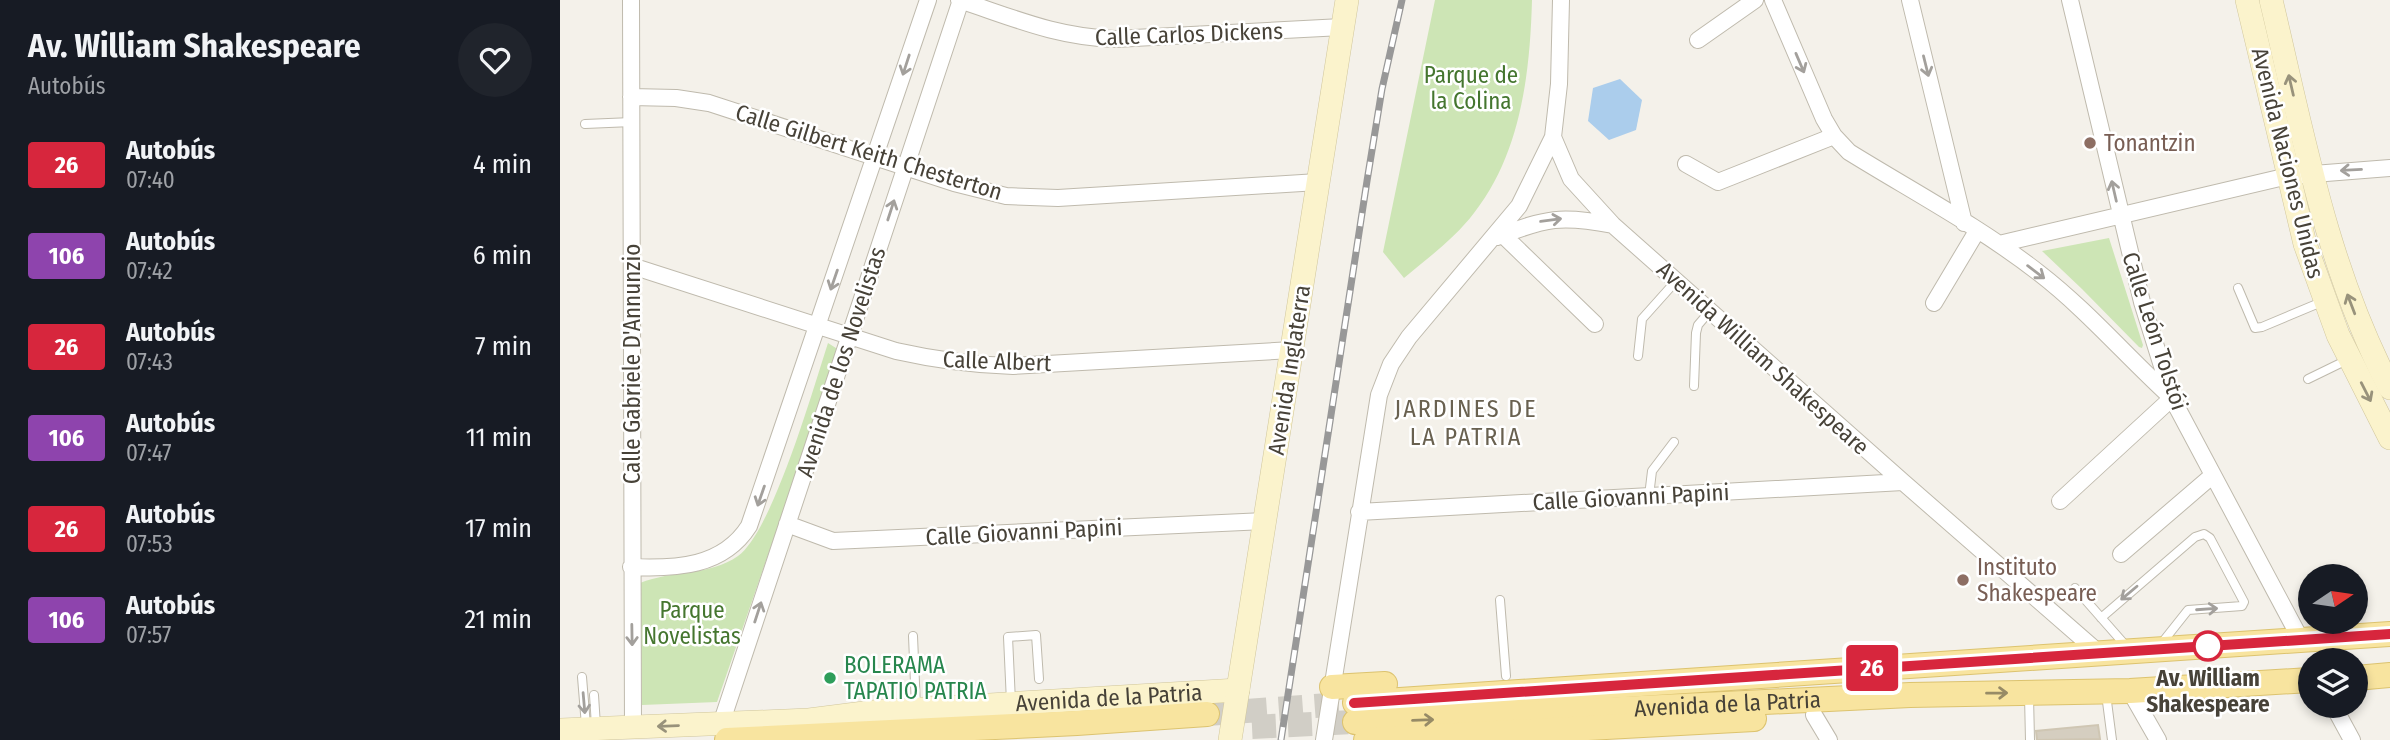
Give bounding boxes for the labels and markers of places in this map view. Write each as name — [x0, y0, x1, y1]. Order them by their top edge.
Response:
place label: Tonantzin — [2104, 129, 2196, 157]
marker: Tonantzin — [2082, 135, 2098, 151]
place label: Instituto Shakespeare — [1977, 553, 2097, 607]
marker: Instituto Shakespeare — [1955, 572, 1971, 588]
marker: Av. William Shakespeare — [2193, 631, 2223, 661]
place label: BOLERAMA TAPATIO PATRIA — [844, 651, 987, 705]
place label: Av. William Shakespeare — [2146, 664, 2270, 718]
marker: BOLERAMA TAPATIO PATRIA — [822, 670, 838, 686]

